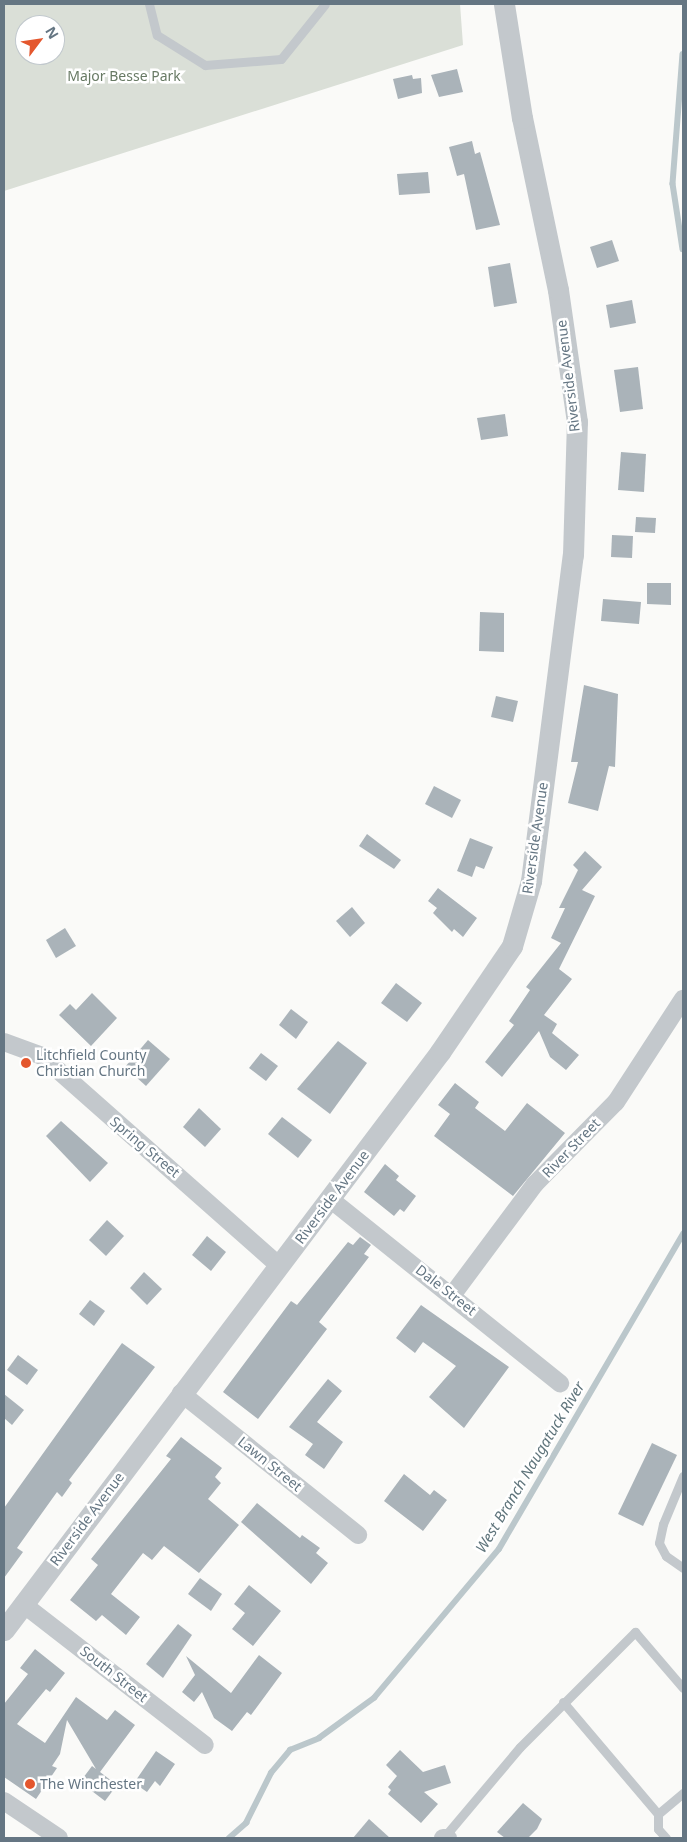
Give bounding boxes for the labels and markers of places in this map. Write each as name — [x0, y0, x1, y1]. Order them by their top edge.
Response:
place label: Litchfield County Christian Church — [36, 1047, 146, 1080]
marker: Litchfield County Christian Church — [20, 1057, 32, 1069]
place label: The Winchester — [40, 1776, 142, 1792]
marker: The Winchester — [24, 1778, 36, 1790]

